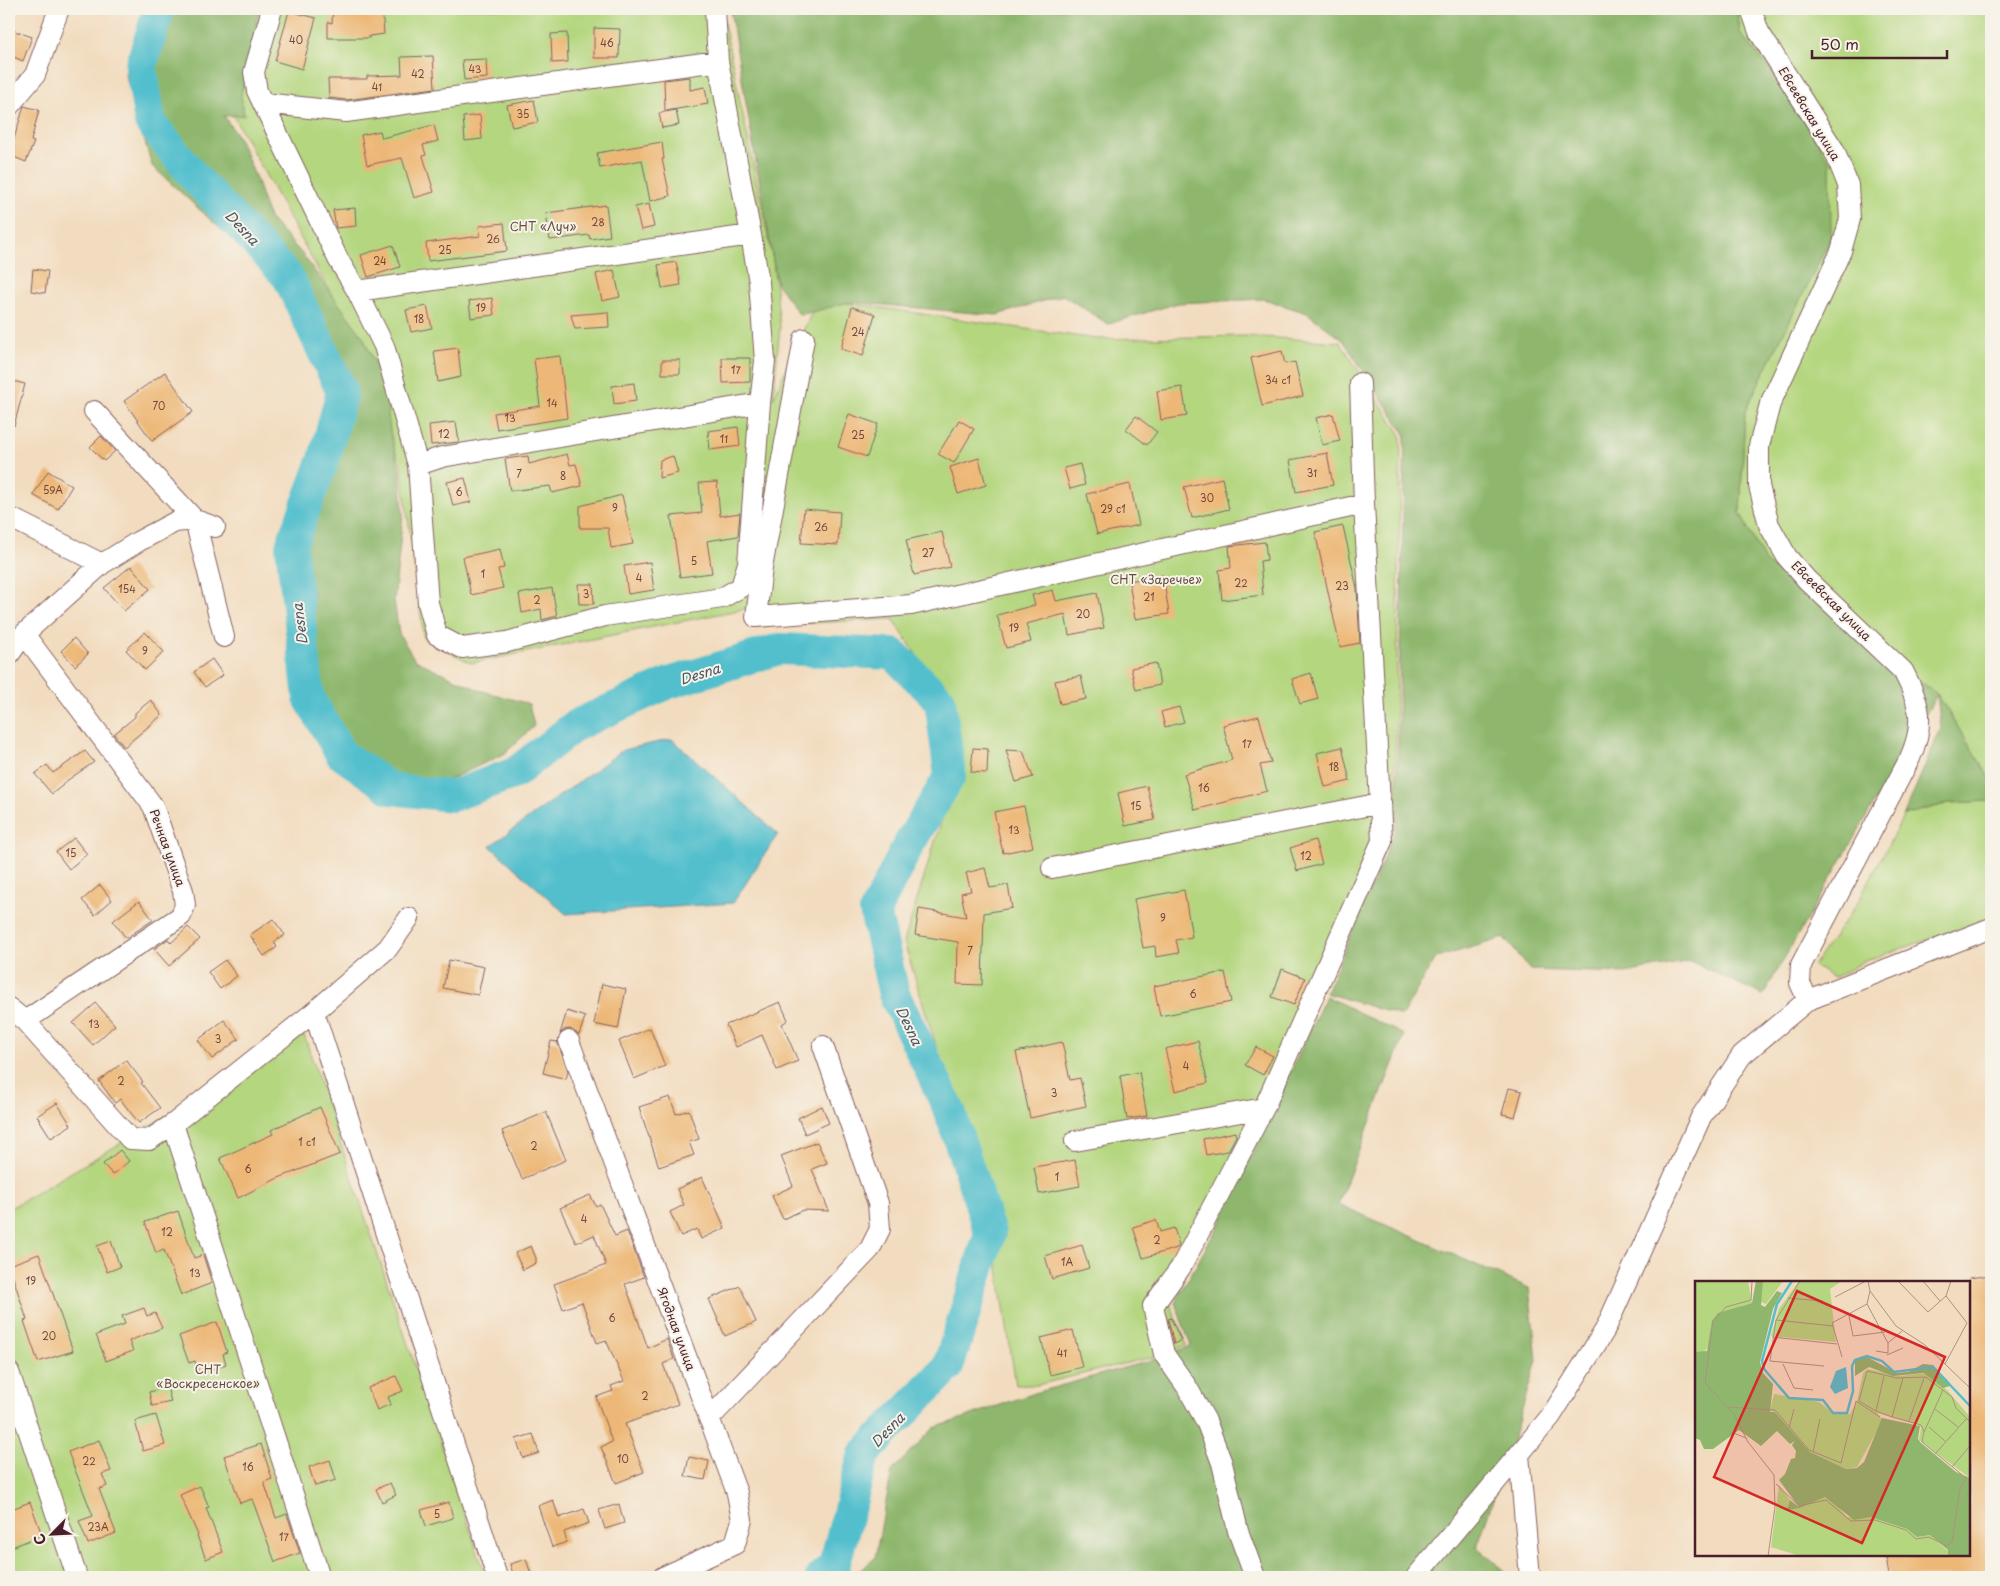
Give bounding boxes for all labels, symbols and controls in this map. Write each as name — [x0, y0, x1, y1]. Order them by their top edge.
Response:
scale bar — [1812, 28, 1948, 60]
house number: 40 — [289, 32, 303, 47]
text: 50 m — [1820, 32, 1859, 55]
house number: 46 — [600, 35, 614, 50]
house number: 43 — [469, 61, 482, 76]
street label: Евсеевская улица — [1775, 63, 1845, 164]
house number: 42 — [411, 66, 425, 81]
house number: 41 — [372, 79, 382, 94]
house number: 35 — [517, 106, 529, 121]
water label: Desna — [221, 205, 265, 251]
house number: 28 — [591, 214, 605, 229]
park label: СНТ «Луч» — [510, 217, 576, 235]
house number: 26 — [486, 231, 500, 246]
house number: 25 — [438, 242, 452, 257]
house number: 24 — [373, 253, 387, 268]
house number: 19 — [476, 300, 486, 315]
house number: 18 — [414, 311, 424, 326]
house number: 24 — [851, 324, 865, 339]
house number: 17 — [731, 362, 742, 377]
house number: 34 с1 — [1265, 372, 1291, 387]
house number: 14 — [546, 395, 558, 410]
house number: 70 — [153, 398, 165, 413]
house number: 13 — [504, 410, 516, 425]
house number: 12 — [438, 426, 450, 441]
house number: 25 — [851, 427, 865, 442]
house number: 11 — [720, 431, 728, 446]
house number: 31 — [1307, 465, 1317, 480]
house number: 7 — [516, 466, 522, 481]
house number: 8 — [560, 468, 566, 483]
house number: 59А — [43, 482, 63, 497]
house number: 6 — [455, 484, 463, 499]
house number: 30 — [1200, 490, 1214, 505]
house number: 9 — [612, 500, 618, 515]
house number: 29 с1 — [1100, 501, 1126, 516]
house number: 26 — [814, 519, 828, 534]
house number: 27 — [922, 545, 935, 560]
house number: 5 — [691, 553, 697, 568]
street label: Евсеевская улица — [1788, 556, 1876, 645]
house number: 1 — [481, 566, 485, 581]
house number: 4 — [636, 570, 643, 585]
park label: СНТ «Заречье» — [1110, 570, 1202, 588]
house number: 22 — [1234, 575, 1248, 590]
house number: 23 — [1335, 578, 1349, 593]
house number: 154 — [118, 581, 136, 596]
house number: 3 — [583, 586, 589, 601]
house number: 21 — [1143, 589, 1155, 604]
house number: 2 — [533, 592, 541, 607]
water label: Desna — [286, 601, 312, 646]
house number: 20 — [1076, 606, 1090, 621]
house number: 19 — [1009, 620, 1019, 635]
house number: 9 — [142, 643, 148, 658]
water label: Desna — [677, 657, 724, 690]
house number: 17 — [1242, 736, 1253, 751]
house number: 18 — [1329, 759, 1339, 774]
house number: 16 — [1198, 780, 1210, 795]
house number: 15 — [1131, 798, 1141, 813]
street label: Речная улица — [146, 807, 190, 889]
house number: 13 — [1008, 822, 1020, 837]
house number: 15 — [66, 845, 76, 860]
house number: 12 — [1300, 848, 1312, 863]
house number: 9 — [1160, 910, 1166, 925]
house number: 7 — [967, 943, 973, 958]
house number: 6 — [1189, 986, 1197, 1001]
water label: Desna — [891, 1003, 928, 1050]
house number: 13 — [88, 1016, 100, 1031]
house number: 3 — [215, 1031, 221, 1046]
house number: 4 — [1183, 1058, 1190, 1073]
house number: 2 — [117, 1073, 125, 1088]
house number: 3 — [1051, 1085, 1057, 1100]
house number: 1 с1 — [298, 1134, 316, 1149]
house number: 2 — [530, 1138, 538, 1153]
house number: 6 — [244, 1161, 252, 1176]
house number: 1 — [1055, 1169, 1059, 1184]
house number: 4 — [581, 1211, 588, 1226]
house number: 12 — [161, 1224, 173, 1239]
house number: 2 — [1153, 1232, 1161, 1247]
house number: 1А — [1061, 1254, 1073, 1269]
house number: 13 — [189, 1265, 201, 1280]
house number: 19 — [26, 1273, 36, 1288]
inset map — [1695, 1281, 1970, 1556]
street label: Ягодная улица — [653, 1284, 701, 1373]
house number: 6 — [608, 1310, 616, 1325]
house number: 20 — [42, 1328, 56, 1343]
house number: 41 — [1057, 1345, 1067, 1360]
park label: СНТ «Воскресенское» — [156, 1360, 260, 1392]
house number: 2 — [641, 1388, 649, 1403]
water label: Desna — [866, 1407, 910, 1452]
house number: 10 — [617, 1451, 629, 1466]
house number: 22 — [82, 1453, 96, 1468]
house number: 16 — [242, 1459, 254, 1474]
house number: 5 — [434, 1506, 440, 1521]
north arrow — [28, 1508, 78, 1558]
house number: 23А — [87, 1519, 109, 1534]
house number: 17 — [279, 1529, 290, 1544]
text: С — [28, 1530, 51, 1549]

